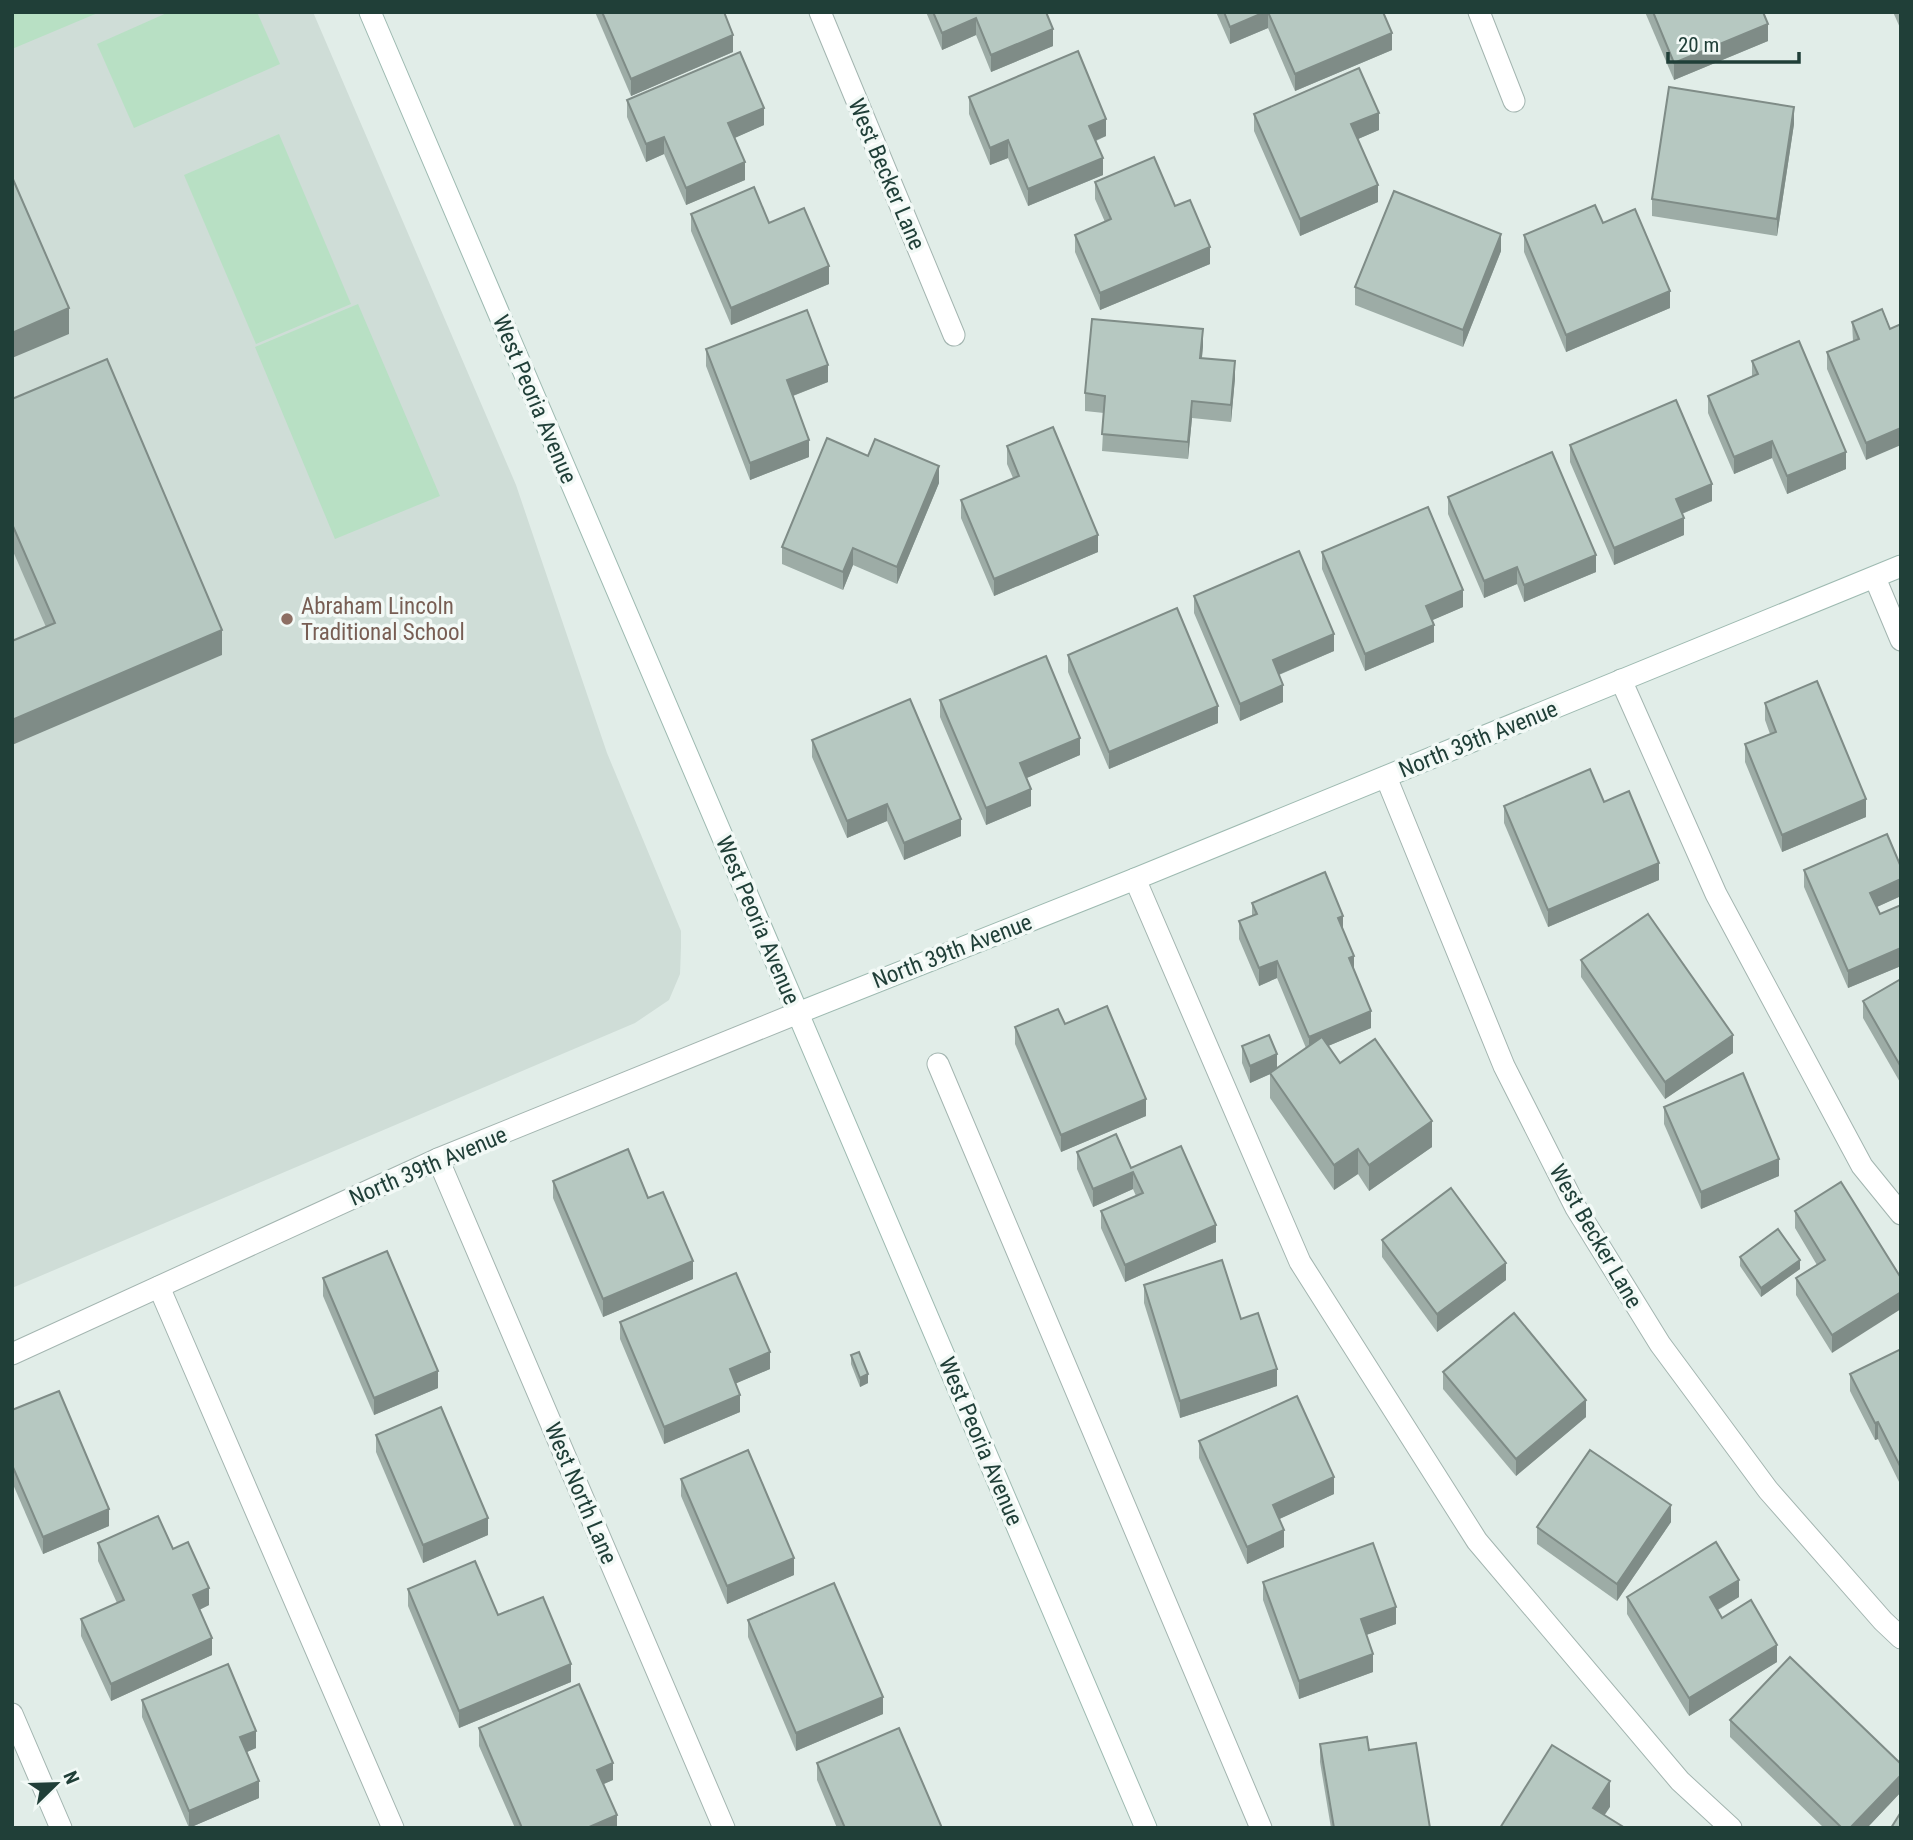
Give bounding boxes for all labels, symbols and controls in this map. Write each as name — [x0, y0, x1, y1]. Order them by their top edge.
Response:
scale bar — [1668, 21, 1799, 65]
text: 20 m — [1678, 33, 1719, 57]
street label: West Becker Lane — [843, 95, 931, 254]
street label: West Peoria Avenue — [487, 311, 582, 487]
place label: Abraham Lincoln Traditional School — [301, 593, 465, 646]
marker: Abraham Lincoln Traditional School — [279, 611, 295, 627]
street label: North 39th Avenue — [1395, 695, 1561, 784]
street label: West Peoria Avenue — [710, 832, 805, 1008]
street label: North 39th Avenue — [869, 909, 1036, 994]
street label: North 39th Avenue — [345, 1121, 511, 1212]
street label: West Becker Lane — [1543, 1160, 1648, 1313]
street label: West Peoria Avenue — [933, 1353, 1028, 1529]
street label: West North Lane — [539, 1418, 622, 1568]
north arrow — [21, 1749, 91, 1819]
text: N — [58, 1768, 84, 1787]

